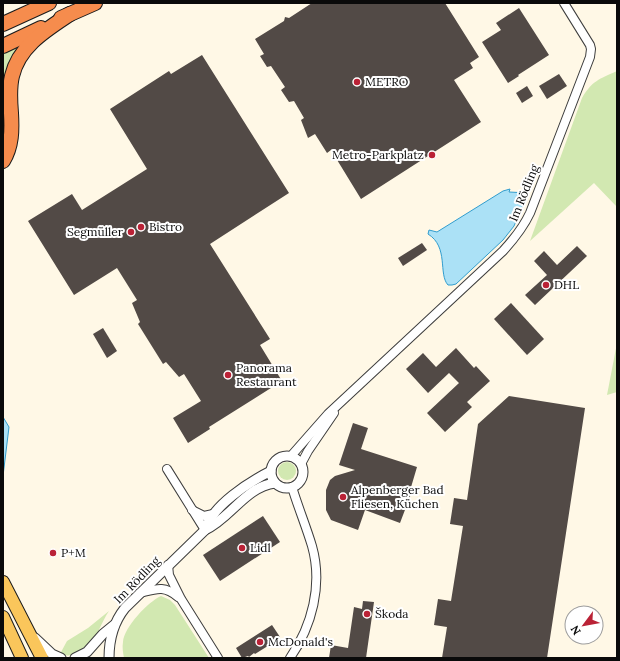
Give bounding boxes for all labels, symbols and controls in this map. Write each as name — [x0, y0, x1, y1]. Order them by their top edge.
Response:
place label: METRO — [365, 74, 408, 89]
marker: METRO — [352, 77, 362, 87]
place label: Metro-Parkplatz — [332, 147, 424, 162]
marker: Metro-Parkplatz — [427, 150, 437, 160]
street label: Im Rödling — [505, 162, 542, 223]
place label: Bistro — [149, 219, 182, 234]
marker: Bistro — [136, 222, 146, 232]
place label: Segmüller — [67, 224, 124, 239]
marker: Segmüller — [126, 227, 136, 237]
place label: DHL — [554, 277, 579, 292]
marker: DHL — [541, 280, 551, 290]
place label: Panorama Restaurant — [236, 360, 297, 389]
marker: Panorama Restaurant — [223, 370, 233, 380]
place label: Alpenberger Bad Fliesen, Küchen — [350, 482, 444, 511]
marker: Alpenberger Bad Fliesen, Küchen — [338, 492, 348, 502]
place label: Lidl — [250, 540, 271, 555]
marker: Lidl — [237, 543, 247, 553]
place label: P+M — [61, 545, 86, 560]
marker: P+M — [48, 548, 58, 558]
street label: Im Rödling — [110, 553, 163, 606]
north arrow — [564, 605, 604, 645]
place label: Škoda — [375, 606, 409, 621]
marker: Škoda — [362, 609, 372, 619]
text: N — [567, 623, 584, 638]
place label: McDonald's — [268, 634, 333, 649]
marker: McDonald's — [255, 637, 265, 647]

